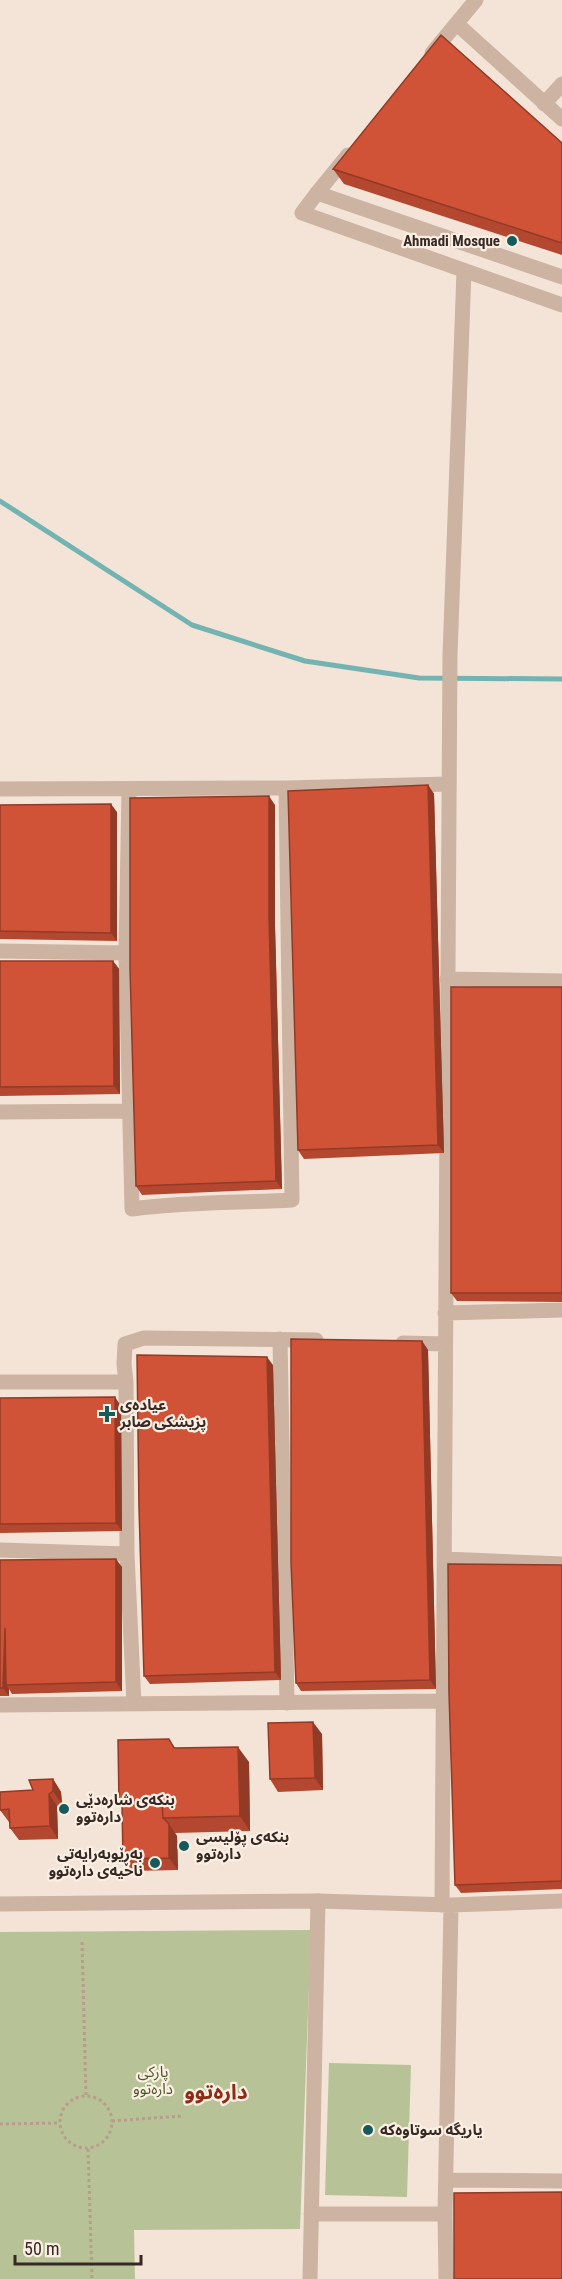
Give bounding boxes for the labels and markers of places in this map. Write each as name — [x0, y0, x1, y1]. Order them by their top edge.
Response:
place label: Ahmadi Mosque — [403, 232, 500, 250]
marker: Ahmadi Mosque — [505, 234, 519, 248]
place label: عیادەی پزیشکی صابر — [119, 1396, 206, 1432]
marker: عیادەی پزیشکی صابر — [98, 1405, 116, 1423]
place label: بنکەی شارەدێی دارەتوو — [76, 1791, 175, 1826]
marker: بنکەی شارەدێی دارەتوو — [57, 1802, 71, 1816]
place label: بنکەی پۆلیسی دارەتوو — [196, 1828, 289, 1863]
marker: بنکەی پۆلیسی دارەتوو — [177, 1839, 191, 1853]
place label: بەڕێوبەرایەتی ناحیەی دارەتوو — [49, 1845, 143, 1880]
marker: بەڕێوبەرایەتی ناحیەی دارەتوو — [148, 1856, 162, 1870]
place label: یاریگە سوتاوەکە — [380, 2121, 483, 2139]
marker: یاریگە سوتاوەکە — [361, 2123, 375, 2137]

